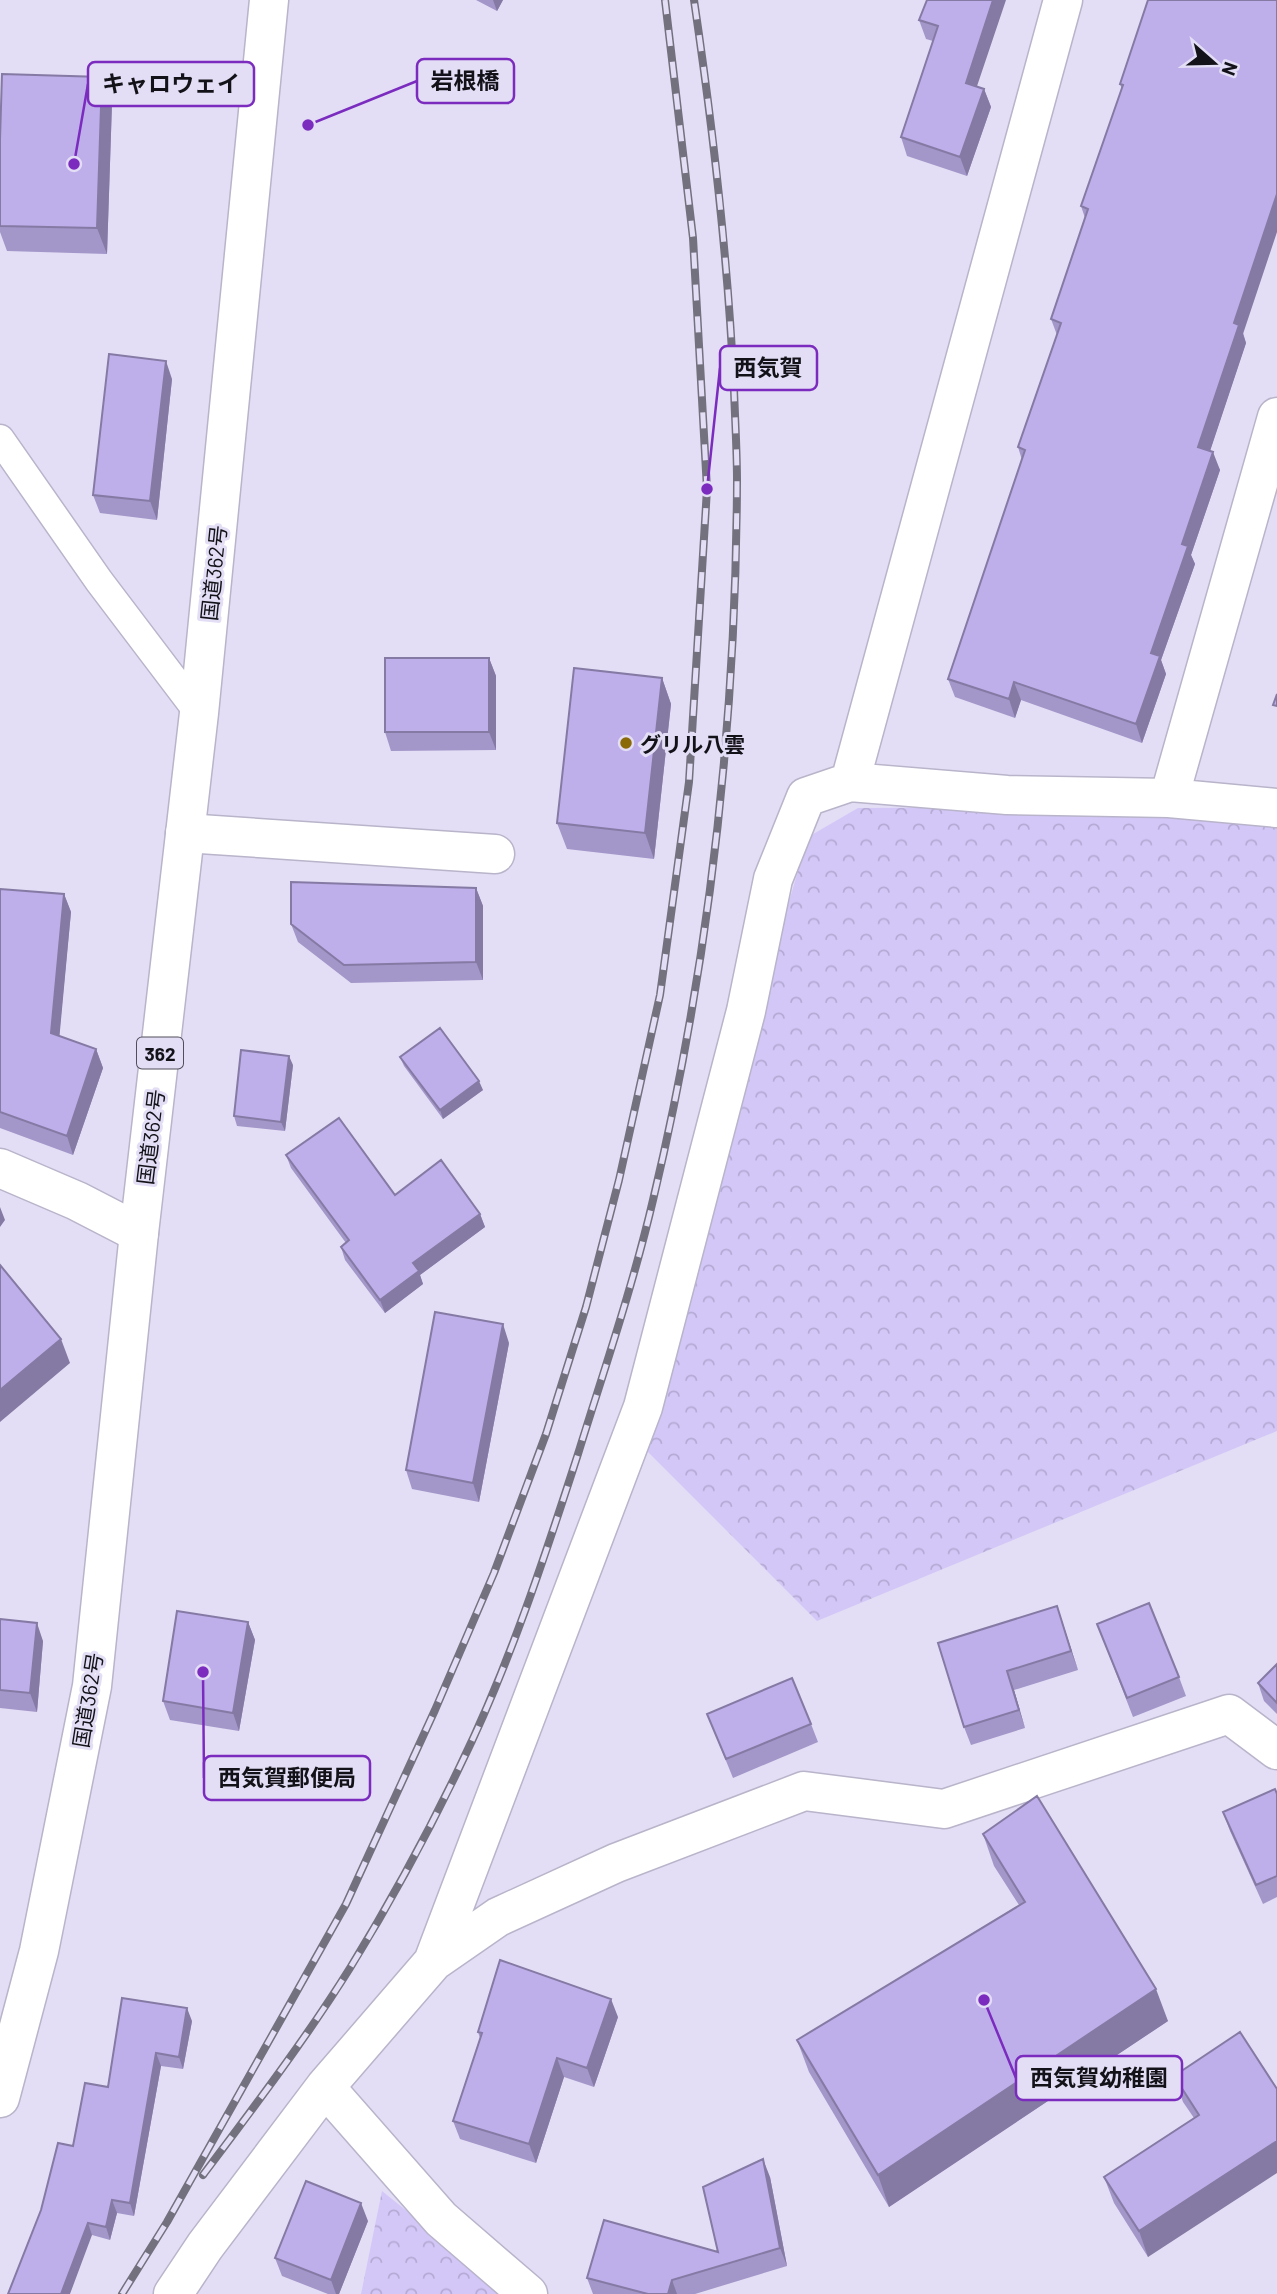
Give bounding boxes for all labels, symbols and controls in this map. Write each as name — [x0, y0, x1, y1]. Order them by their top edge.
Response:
north arrow — [1179, 28, 1249, 98]
callout: 岩根橋 — [417, 59, 514, 103]
text: N — [1217, 59, 1243, 79]
callout: キャロウェイ — [88, 62, 254, 106]
text: 岩根橋 — [431, 66, 500, 94]
text: キャロウェイ — [102, 69, 240, 97]
callout: 西気賀 — [720, 346, 817, 390]
text: 西気賀 — [734, 353, 803, 381]
street label: 国道362号 — [196, 524, 230, 622]
place label: グリル八雲 — [640, 731, 745, 756]
marker: グリル八雲 — [618, 735, 634, 751]
road number: 362 — [137, 1037, 183, 1068]
street label: 国道362号 — [132, 1088, 168, 1186]
street label: 国道362号 — [67, 1651, 107, 1749]
callout: 西気賀郵便局 — [204, 1756, 370, 1800]
text: 西気賀郵便局 — [218, 1763, 356, 1791]
callout: 西気賀幼稚園 — [1016, 2056, 1182, 2100]
text: 西気賀幼稚園 — [1030, 2063, 1168, 2091]

